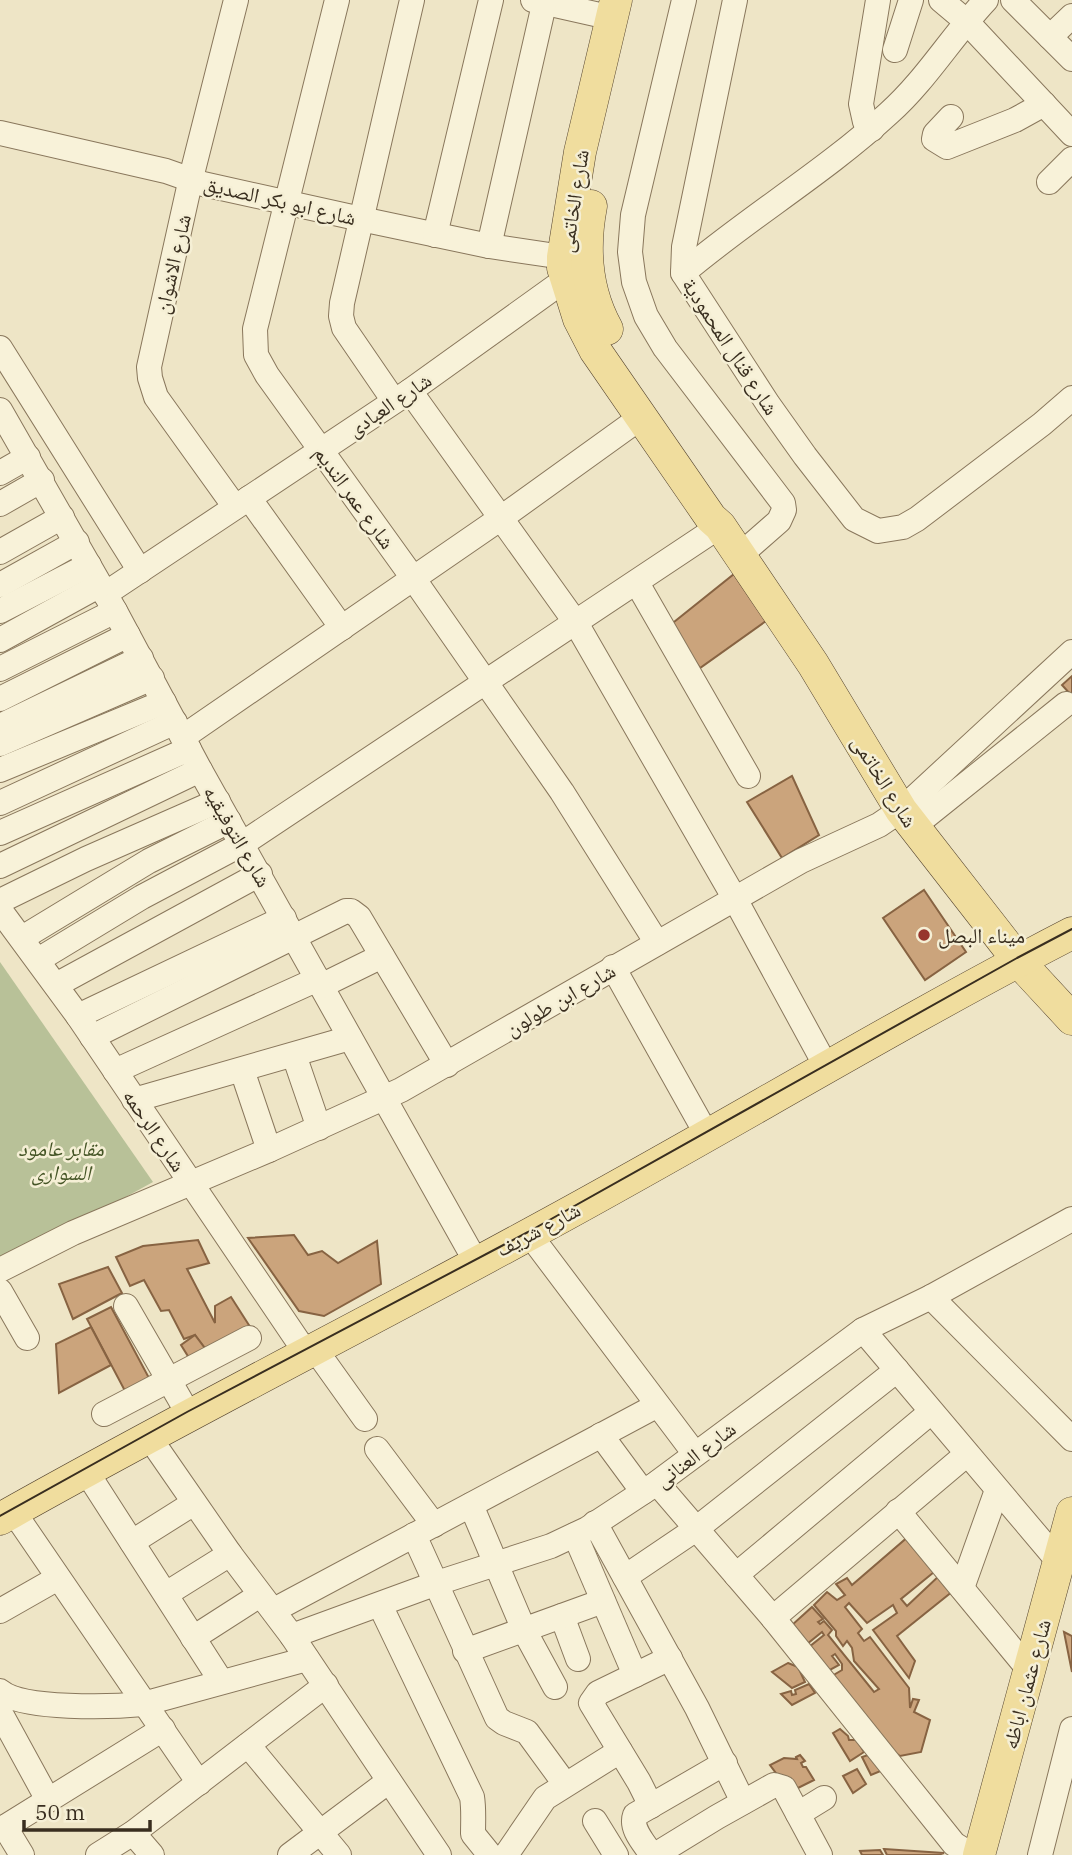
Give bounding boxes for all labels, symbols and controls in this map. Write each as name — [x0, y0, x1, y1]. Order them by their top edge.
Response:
street label: شارع الخاتمى — [551, 148, 595, 254]
street label: شارع ابو بكر الصديق — [201, 169, 359, 231]
street label: شارع الاشوان — [147, 211, 197, 317]
street label: شارع قنال المحمودية — [676, 272, 786, 420]
street label: شارع العبادى — [341, 366, 437, 442]
street label: شارع عمر النديم — [307, 440, 402, 555]
street label: شارع الخاتمى — [846, 730, 924, 832]
street label: شارع التوفيقيه — [198, 780, 278, 892]
place label: ميناء البصل — [938, 921, 1025, 949]
marker: ميناء البصل — [916, 927, 932, 943]
street label: شارع ابن طولون — [500, 956, 620, 1042]
street label: شارع الرحمه — [117, 1083, 193, 1177]
park label: مقابر عامود السوارى — [18, 1134, 104, 1186]
street label: شارع شريف — [491, 1195, 585, 1263]
street label: شارع العنانى — [649, 1414, 741, 1494]
street label: شارع عثمان اباظه — [995, 1616, 1057, 1752]
scale bar — [24, 1788, 150, 1832]
text: 50 m — [35, 1798, 85, 1826]

